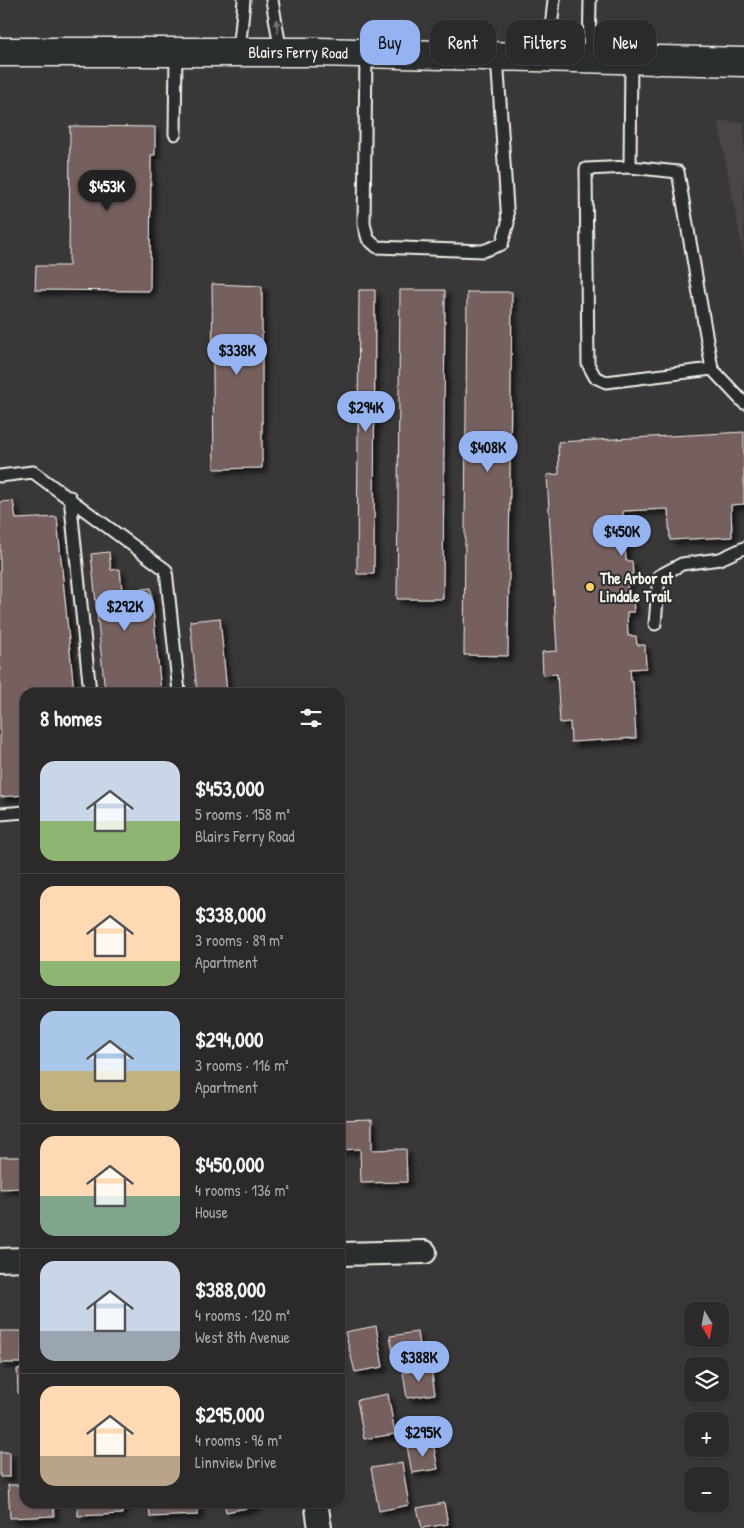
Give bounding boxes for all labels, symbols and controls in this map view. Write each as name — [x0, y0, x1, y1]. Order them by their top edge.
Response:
one-way arrow — [273, 18, 281, 34]
chip: Buy — [360, 20, 420, 65]
chip: Rent — [430, 20, 496, 65]
chip: Filters — [506, 20, 584, 65]
chip: New — [594, 20, 656, 65]
street label: Blairs Ferry Road — [248, 41, 348, 64]
pin: $453K — [72, 170, 142, 212]
text: $453K — [89, 175, 125, 197]
pin: $338K — [202, 334, 272, 376]
text: $338K — [218, 339, 256, 361]
pin: $294K — [331, 390, 401, 433]
text: $294K — [348, 396, 384, 418]
pin: $408K — [453, 430, 523, 473]
text: $408K — [470, 436, 506, 458]
pin: $450K — [587, 514, 657, 557]
text: $450K — [604, 520, 640, 542]
place label: The Arbor at Lindale Trail — [599, 567, 673, 607]
marker: The Arbor at Lindale Trail — [584, 581, 596, 593]
pin: $292K — [90, 590, 160, 632]
text: $292K — [106, 595, 144, 617]
text: 8 homes — [40, 704, 102, 733]
icon: filters — [297, 704, 325, 732]
text: $453,000 — [195, 774, 264, 803]
icon: home — [80, 781, 140, 841]
text: 5 rooms · 158 m² — [195, 803, 290, 825]
text: Blairs Ferry Road — [195, 825, 295, 847]
text: $338,000 — [195, 900, 266, 929]
icon: home — [80, 906, 140, 966]
text: 3 rooms · 89 m² — [195, 929, 284, 951]
text: Apartment — [195, 951, 258, 973]
text: $294,000 — [195, 1025, 264, 1054]
icon: home — [80, 1031, 140, 1091]
text: 3 rooms · 116 m² — [195, 1054, 289, 1076]
text: Apartment — [195, 1076, 258, 1098]
text: $450,000 — [195, 1150, 264, 1179]
icon: home — [80, 1156, 140, 1216]
text: 4 rooms · 136 m² — [195, 1179, 289, 1201]
text: House — [195, 1201, 228, 1223]
text: $388,000 — [195, 1275, 266, 1304]
icon: home — [80, 1281, 140, 1341]
north arrow — [684, 1302, 729, 1348]
map controls — [684, 1302, 729, 1512]
text: 4 rooms · 120 m² — [195, 1304, 290, 1326]
text: West 8th Avenue — [195, 1326, 290, 1348]
pin: $388K — [384, 1340, 454, 1383]
text: $388K — [400, 1346, 438, 1368]
button: layers — [684, 1357, 729, 1402]
text: $295,000 — [195, 1400, 265, 1429]
icon: home — [80, 1406, 140, 1466]
button: + — [684, 1412, 729, 1457]
pin: $295K — [388, 1416, 458, 1458]
text: $295K — [405, 1421, 441, 1443]
text: 4 rooms · 96 m² — [195, 1429, 282, 1451]
text: Linnview Drive — [195, 1451, 277, 1473]
button: − — [684, 1467, 729, 1512]

